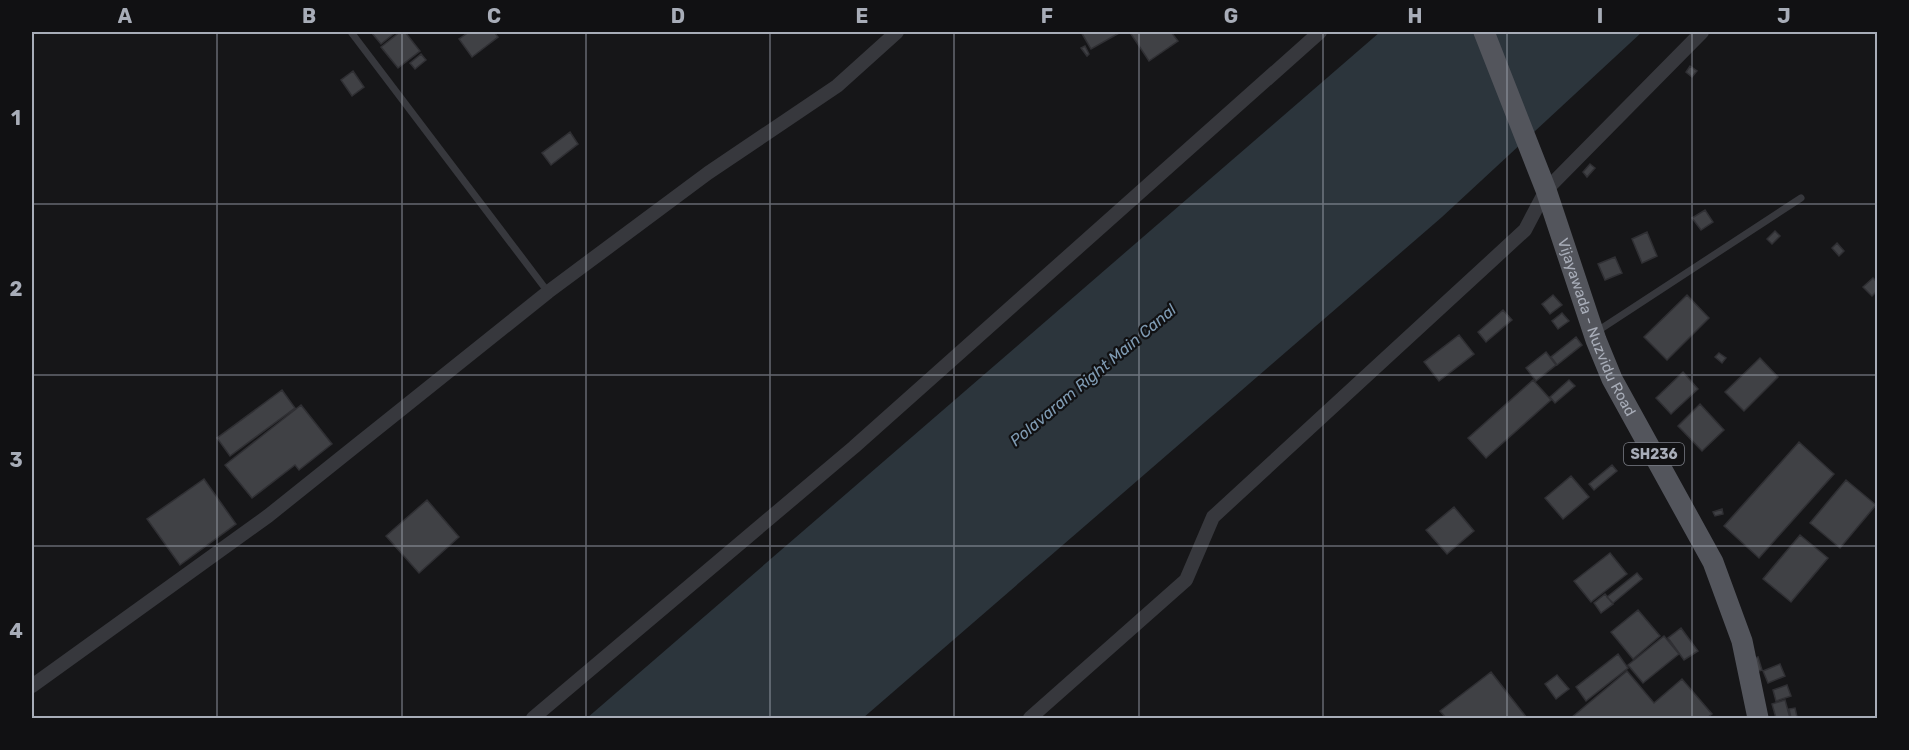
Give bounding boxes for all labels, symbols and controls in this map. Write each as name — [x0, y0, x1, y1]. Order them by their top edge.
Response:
text: A — [118, 4, 133, 28]
text: B — [302, 4, 316, 28]
text: C — [487, 4, 501, 28]
text: D — [671, 4, 685, 28]
text: E — [856, 4, 868, 28]
text: F — [1041, 4, 1053, 28]
text: G — [1224, 4, 1238, 28]
text: H — [1408, 4, 1422, 28]
text: I — [1597, 4, 1603, 28]
text: J — [1777, 4, 1791, 28]
text: 1 — [11, 106, 21, 130]
street label: Vijayawada - Nuzvidu Road — [1554, 236, 1640, 419]
text: 2 — [10, 277, 23, 301]
water label: Polavaram Right Main Canal — [1006, 299, 1181, 450]
road number: SH236 — [1624, 443, 1684, 465]
text: 3 — [9, 448, 23, 472]
text: 4 — [9, 619, 23, 643]

